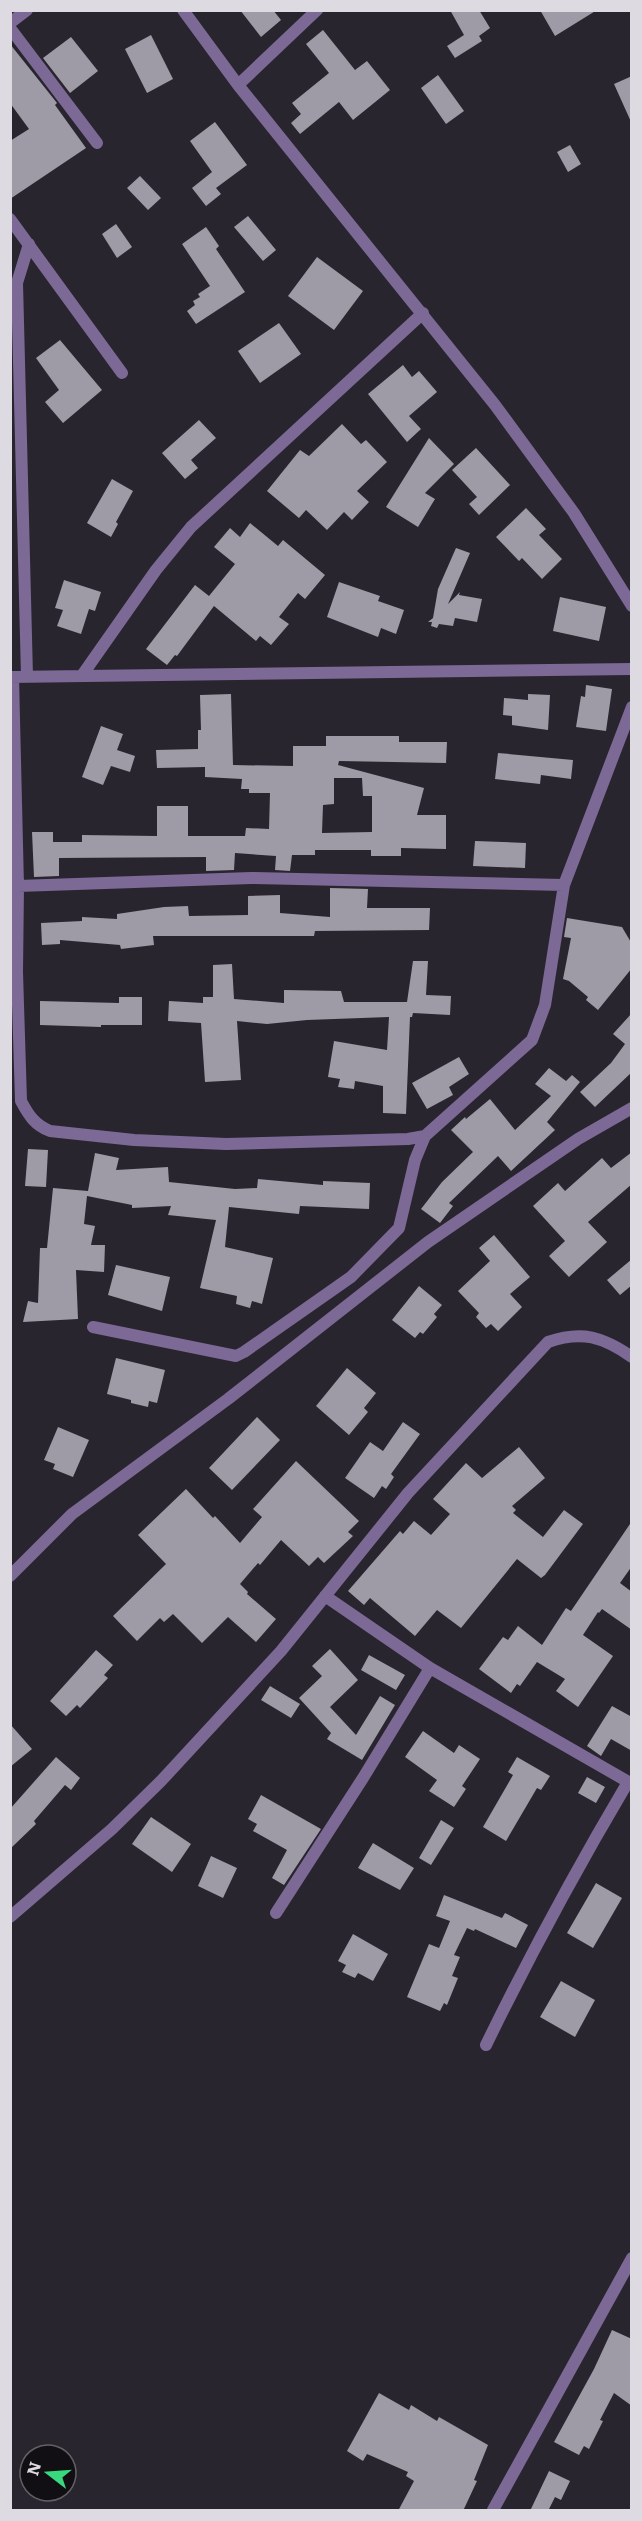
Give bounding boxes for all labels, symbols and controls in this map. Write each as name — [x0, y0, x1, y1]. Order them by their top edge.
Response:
north arrow — [18, 2443, 78, 2503]
text: N — [19, 2458, 46, 2478]

